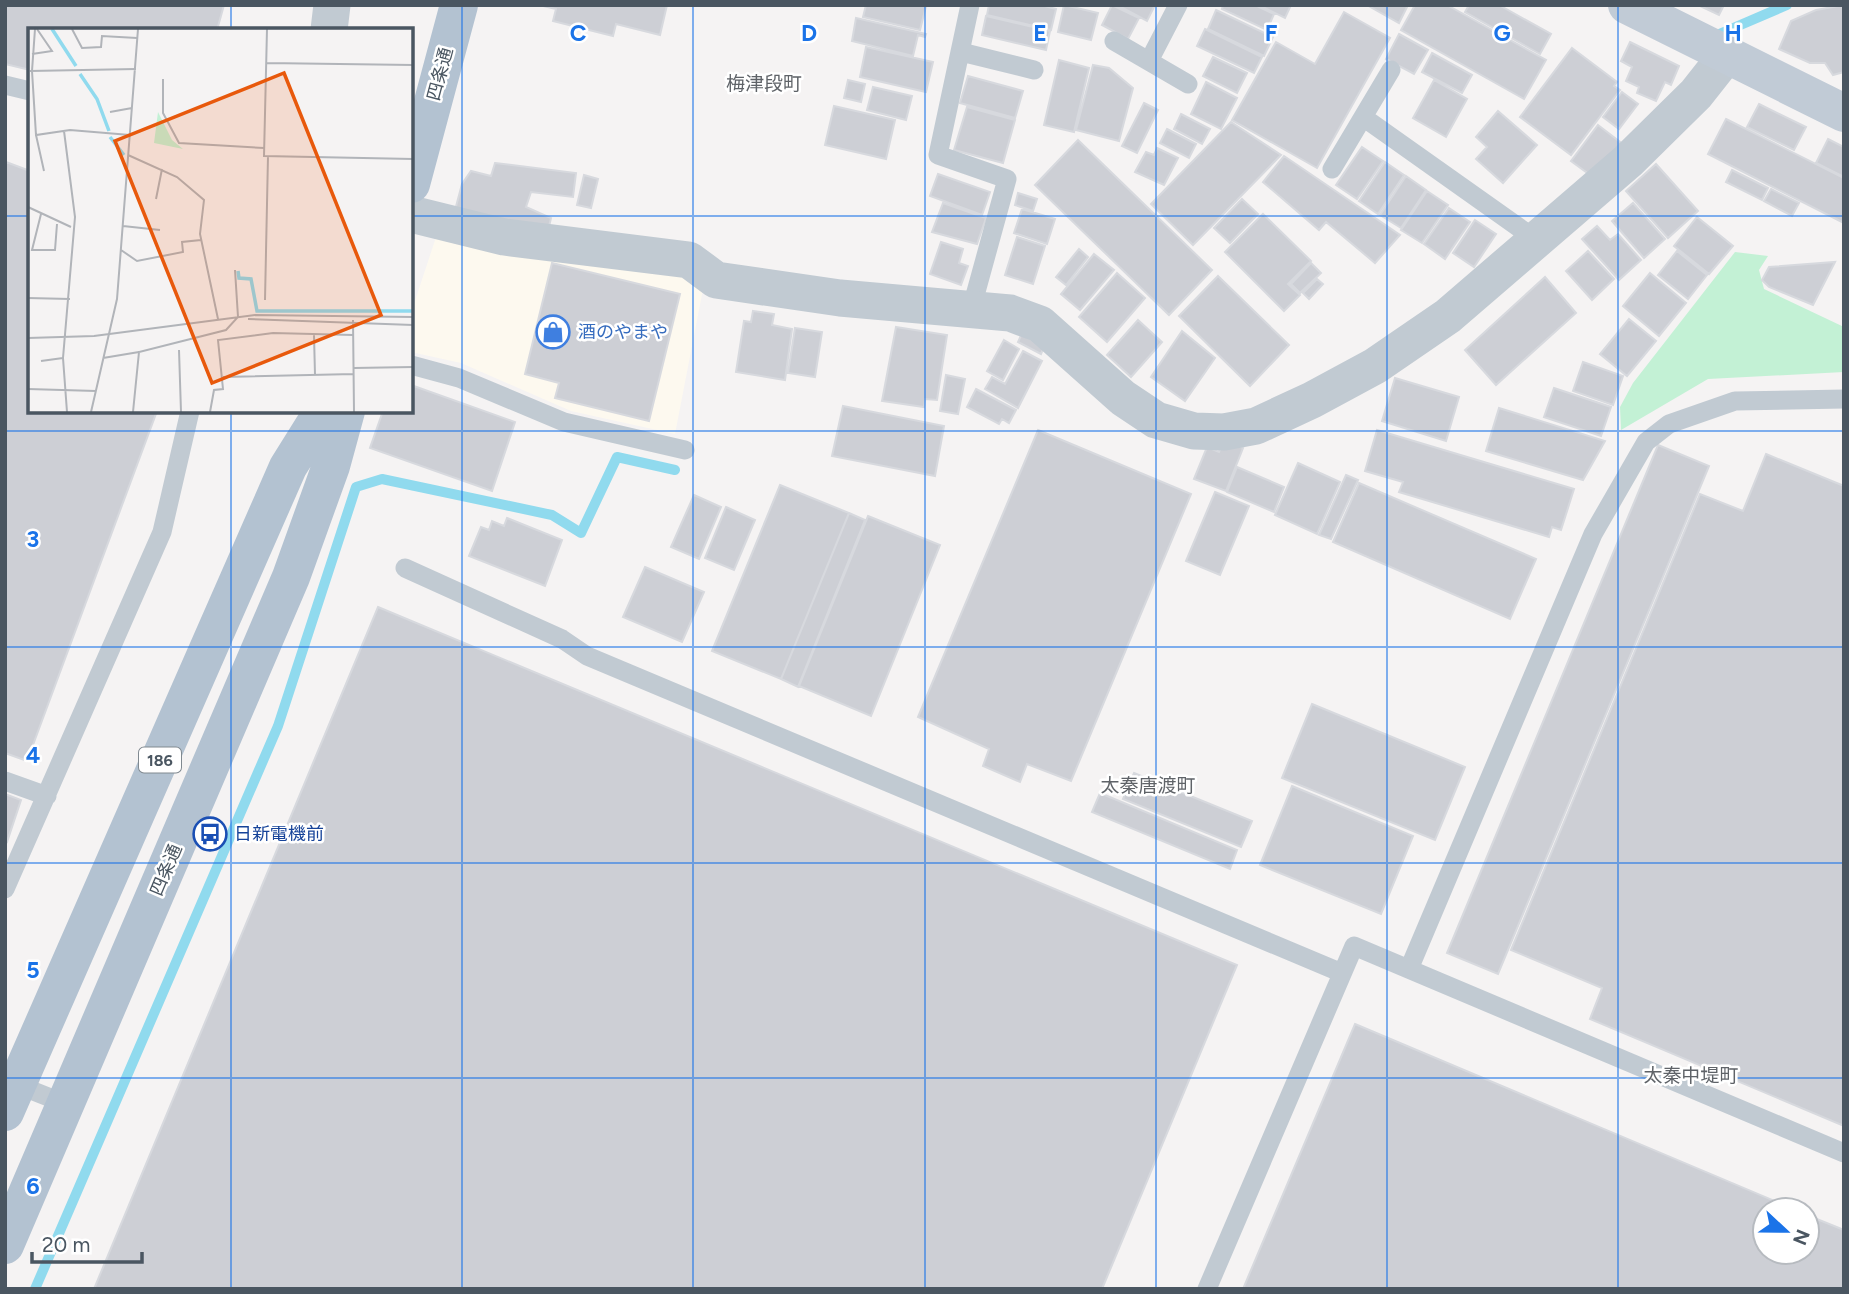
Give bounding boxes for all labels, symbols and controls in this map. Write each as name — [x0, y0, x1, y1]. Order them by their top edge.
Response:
text: C — [570, 19, 587, 47]
text: D — [801, 19, 817, 47]
text: E — [1033, 19, 1047, 47]
text: F — [1265, 19, 1278, 47]
text: G — [1493, 19, 1511, 47]
text: H — [1724, 19, 1742, 47]
inset map — [28, 28, 413, 413]
street label: 四条通 — [422, 45, 458, 103]
district label: 梅津段町 — [726, 72, 802, 95]
shop icon: 酒のやまや — [534, 313, 572, 351]
place label: 酒のやまや — [578, 321, 668, 343]
text: 3 — [27, 525, 39, 553]
text: 4 — [26, 741, 40, 769]
road number: 186 — [139, 748, 181, 772]
district label: 太秦唐渡町 — [1100, 774, 1196, 797]
bus stop icon: 日新電機前 — [191, 815, 229, 853]
place label: 日新電機前 — [234, 823, 324, 845]
street label: 四条通 — [145, 841, 187, 899]
text: 5 — [26, 956, 40, 984]
district label: 太秦中堤町 — [1643, 1064, 1739, 1087]
text: 6 — [26, 1172, 40, 1200]
north arrow — [1751, 1196, 1821, 1266]
scale bar — [32, 1220, 142, 1264]
text: N — [1788, 1226, 1815, 1248]
text: 20 m — [42, 1232, 90, 1257]

